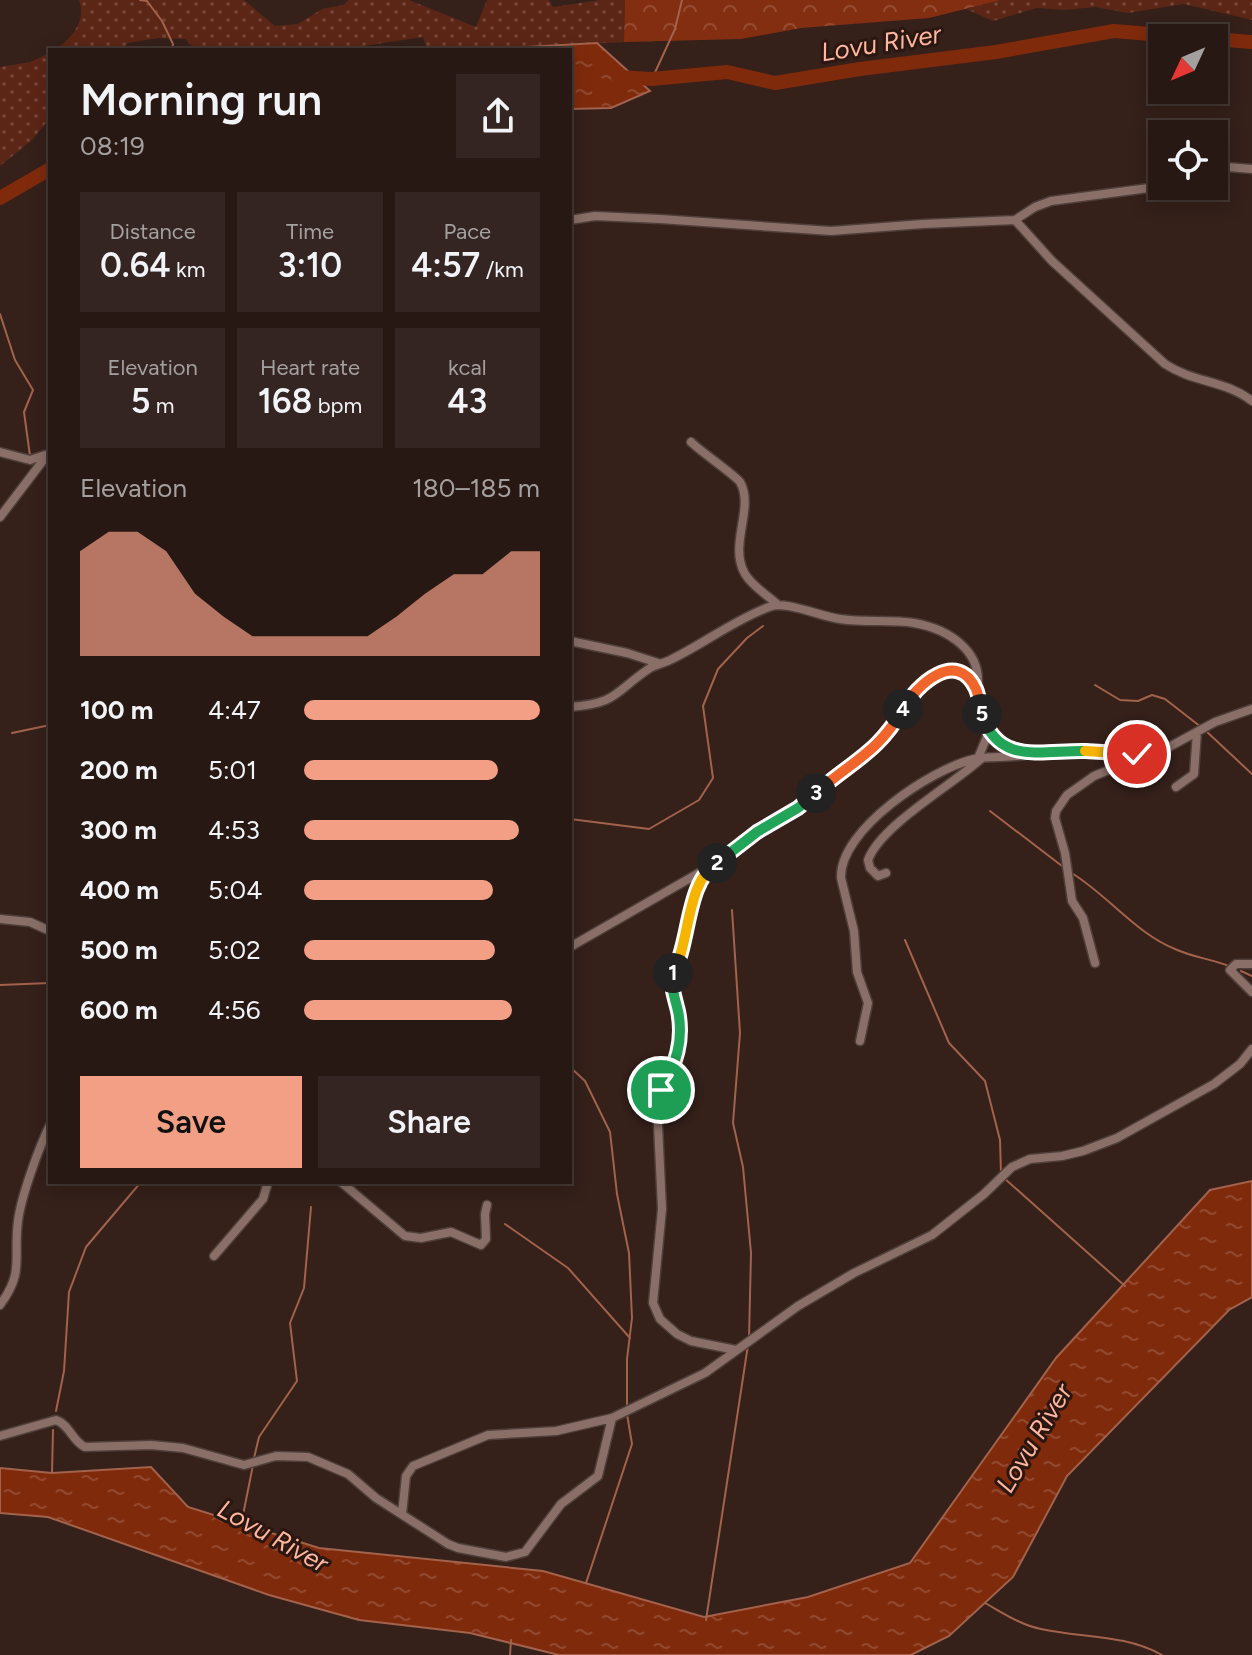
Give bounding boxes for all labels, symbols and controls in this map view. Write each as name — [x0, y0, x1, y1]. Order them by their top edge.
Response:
water label: Lovu River — [819, 18, 945, 68]
north arrow — [1148, 24, 1228, 104]
map controls — [1148, 24, 1228, 200]
text: Morning run — [80, 73, 322, 126]
button: share — [456, 74, 540, 158]
button: locate — [1148, 120, 1228, 200]
text: 08:19 — [80, 130, 145, 162]
text: Distance — [110, 218, 196, 245]
text: Time — [286, 218, 334, 245]
text: Pace — [443, 218, 491, 245]
text: 0.64 — [100, 245, 171, 286]
text: 3:10 — [278, 245, 342, 286]
text: 4:57 — [411, 245, 480, 286]
text: km — [171, 256, 205, 283]
text: /km — [480, 256, 524, 283]
text: Elevation — [107, 354, 198, 381]
text: Heart rate — [260, 354, 360, 381]
text: kcal — [448, 354, 487, 381]
text: 5 — [131, 381, 150, 422]
text: 168 — [258, 381, 312, 422]
text: 43 — [447, 381, 487, 422]
text: m — [150, 392, 175, 419]
text: bpm — [312, 392, 362, 419]
text: Elevation — [80, 472, 187, 504]
text: 180–185 m — [412, 472, 540, 504]
pin: 4 — [883, 689, 923, 729]
text: 100 m — [80, 694, 154, 726]
text: 4:47 — [208, 694, 261, 726]
pin: 5 — [962, 694, 1002, 734]
text: 4 — [896, 695, 910, 722]
text: 5 — [976, 700, 988, 727]
pin — [1103, 720, 1171, 788]
icon: check — [1115, 732, 1159, 776]
text: 200 m — [80, 754, 158, 786]
text: 5:01 — [208, 754, 257, 786]
pin: 3 — [796, 773, 836, 813]
text: 3 — [810, 779, 822, 806]
text: 300 m — [80, 814, 157, 846]
text: 4:53 — [208, 814, 260, 846]
pin: 2 — [697, 843, 737, 883]
text: 2 — [711, 849, 723, 876]
text: 400 m — [80, 874, 159, 906]
text: 5:04 — [208, 874, 262, 906]
text: 500 m — [80, 934, 158, 966]
text: 5:02 — [208, 934, 261, 966]
pin: 1 — [653, 953, 693, 993]
text: 1 — [668, 959, 678, 986]
text: 600 m — [80, 994, 158, 1026]
text: 4:56 — [208, 994, 260, 1026]
pin — [627, 1056, 695, 1124]
icon: arrive — [639, 1068, 683, 1112]
button: Save — [80, 1076, 302, 1168]
button: Share — [318, 1076, 540, 1168]
water label: Lovu River — [989, 1377, 1080, 1498]
water label: Lovu River — [212, 1493, 335, 1580]

